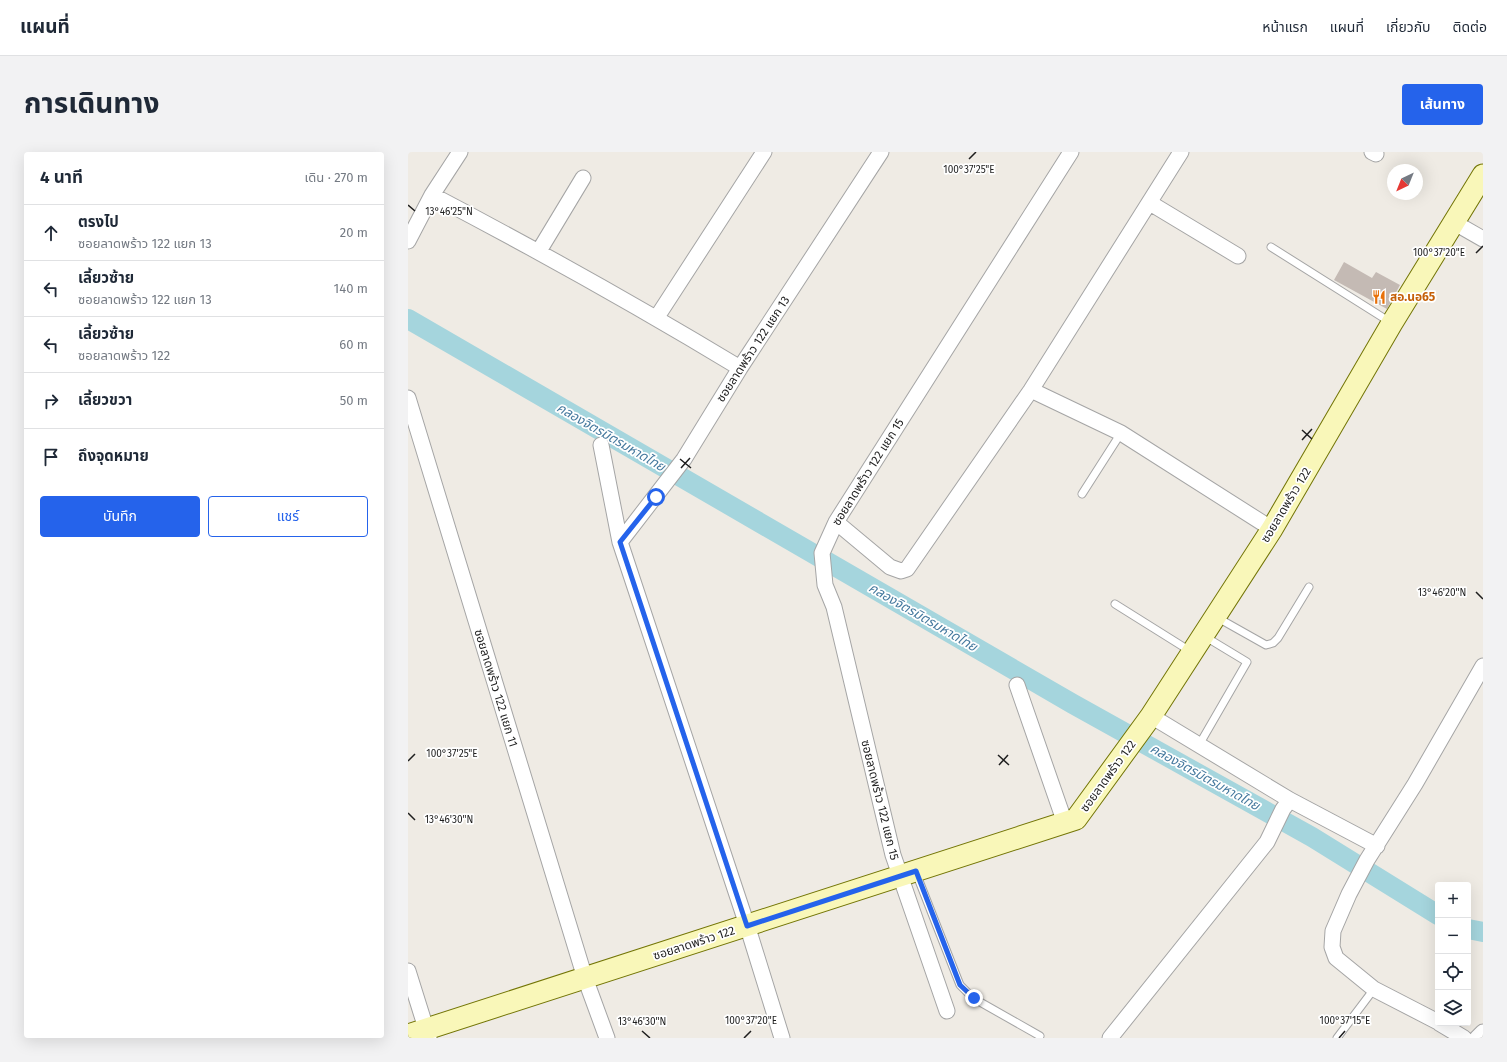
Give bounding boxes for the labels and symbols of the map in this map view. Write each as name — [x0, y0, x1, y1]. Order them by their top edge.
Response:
text: 100°37'25"E — [943, 164, 995, 176]
north arrow — [1387, 164, 1423, 200]
text: 13°46'25"N — [425, 206, 473, 218]
text: 100°37'20"E — [1413, 247, 1465, 259]
restaurant icon: สอ.นอ65 — [1371, 289, 1387, 305]
place label: สอ.นอ65 — [1390, 290, 1436, 304]
street label: ซอยลาดพร้าว 122 แยก 13 — [714, 293, 792, 405]
water label: คลองจิตรมิตรมหาดไทย — [554, 400, 669, 475]
street label: ซอยลาดพร้าว 122 แยก 15 — [829, 416, 907, 528]
street label: ซอยลาดพร้าว 122 — [1258, 465, 1314, 545]
route start — [647, 488, 665, 506]
water label: คลองจิตรมิตรมหาดไทย — [866, 580, 981, 655]
text: 13°46'20"N — [1418, 587, 1466, 599]
street label: ซอยลาดพร้าว 122 แยก 11 — [471, 627, 521, 749]
street label: ซอยลาดพร้าว 122 — [1077, 737, 1139, 815]
street label: ซอยลาดพร้าว 122 แยก 15 — [858, 738, 902, 862]
water label: คลองจิตรมิตรมหาดไทย — [1148, 741, 1263, 814]
text: 100°37'25"E — [426, 748, 478, 760]
text: 13°46'30"N — [425, 814, 473, 826]
street label: ซอยลาดพร้าว 122 — [651, 923, 737, 963]
route end — [965, 989, 983, 1007]
text: 100°37'20"E — [725, 1015, 777, 1027]
text: 100°37'15"E — [1320, 1015, 1370, 1027]
text: 13°46'30"N — [618, 1016, 666, 1028]

